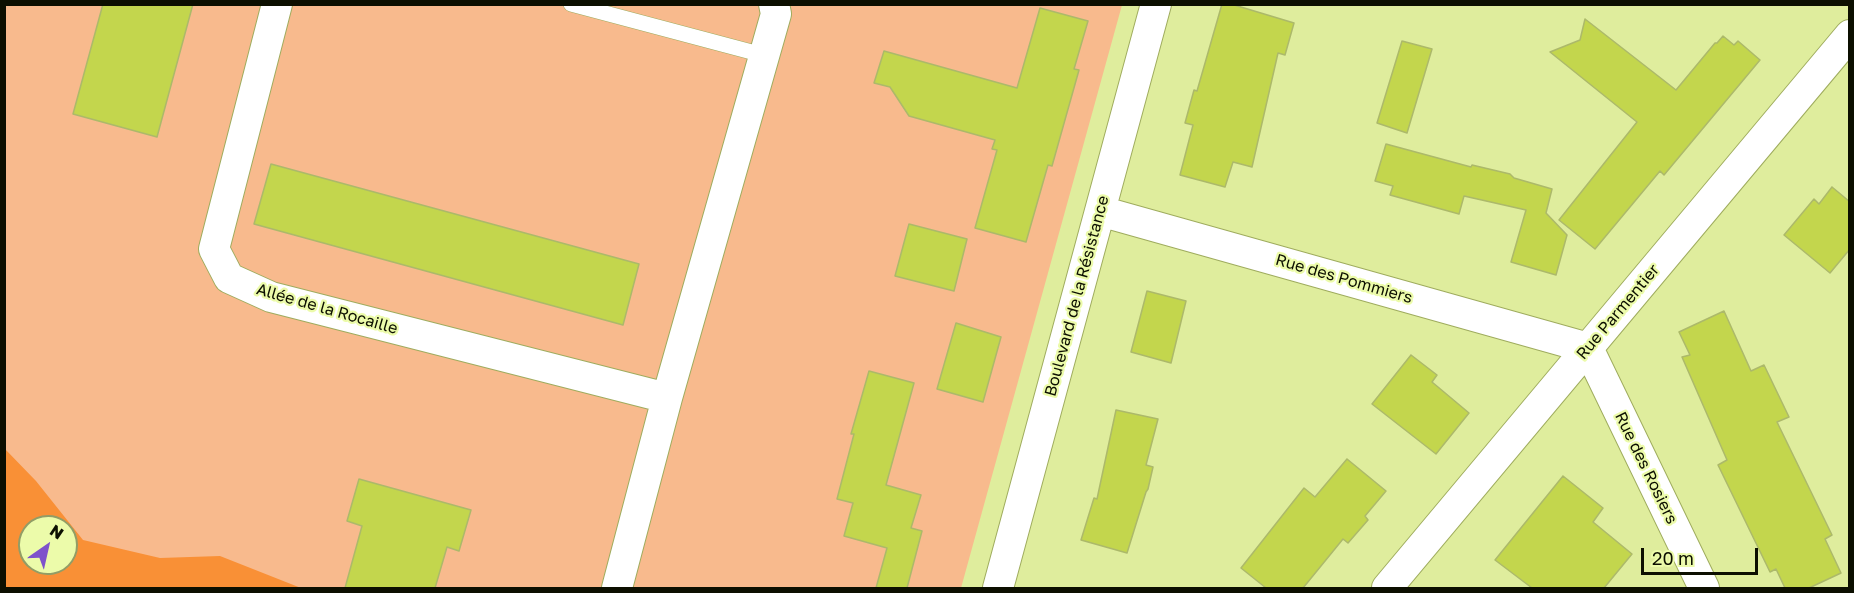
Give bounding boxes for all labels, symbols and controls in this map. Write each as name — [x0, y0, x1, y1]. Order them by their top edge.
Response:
street label: Boulevard de la Résistance — [1041, 193, 1113, 399]
street label: Rue des Pommiers — [1273, 250, 1415, 308]
street label: Rue Parmentier — [1573, 260, 1663, 364]
street label: Allée de la Rocaille — [254, 280, 400, 338]
street label: Rue des Rosiers — [1611, 409, 1681, 527]
north arrow — [18, 515, 78, 575]
text: N — [46, 520, 68, 543]
scale bar — [1644, 536, 1761, 574]
text: 20 m — [1652, 547, 1694, 569]

